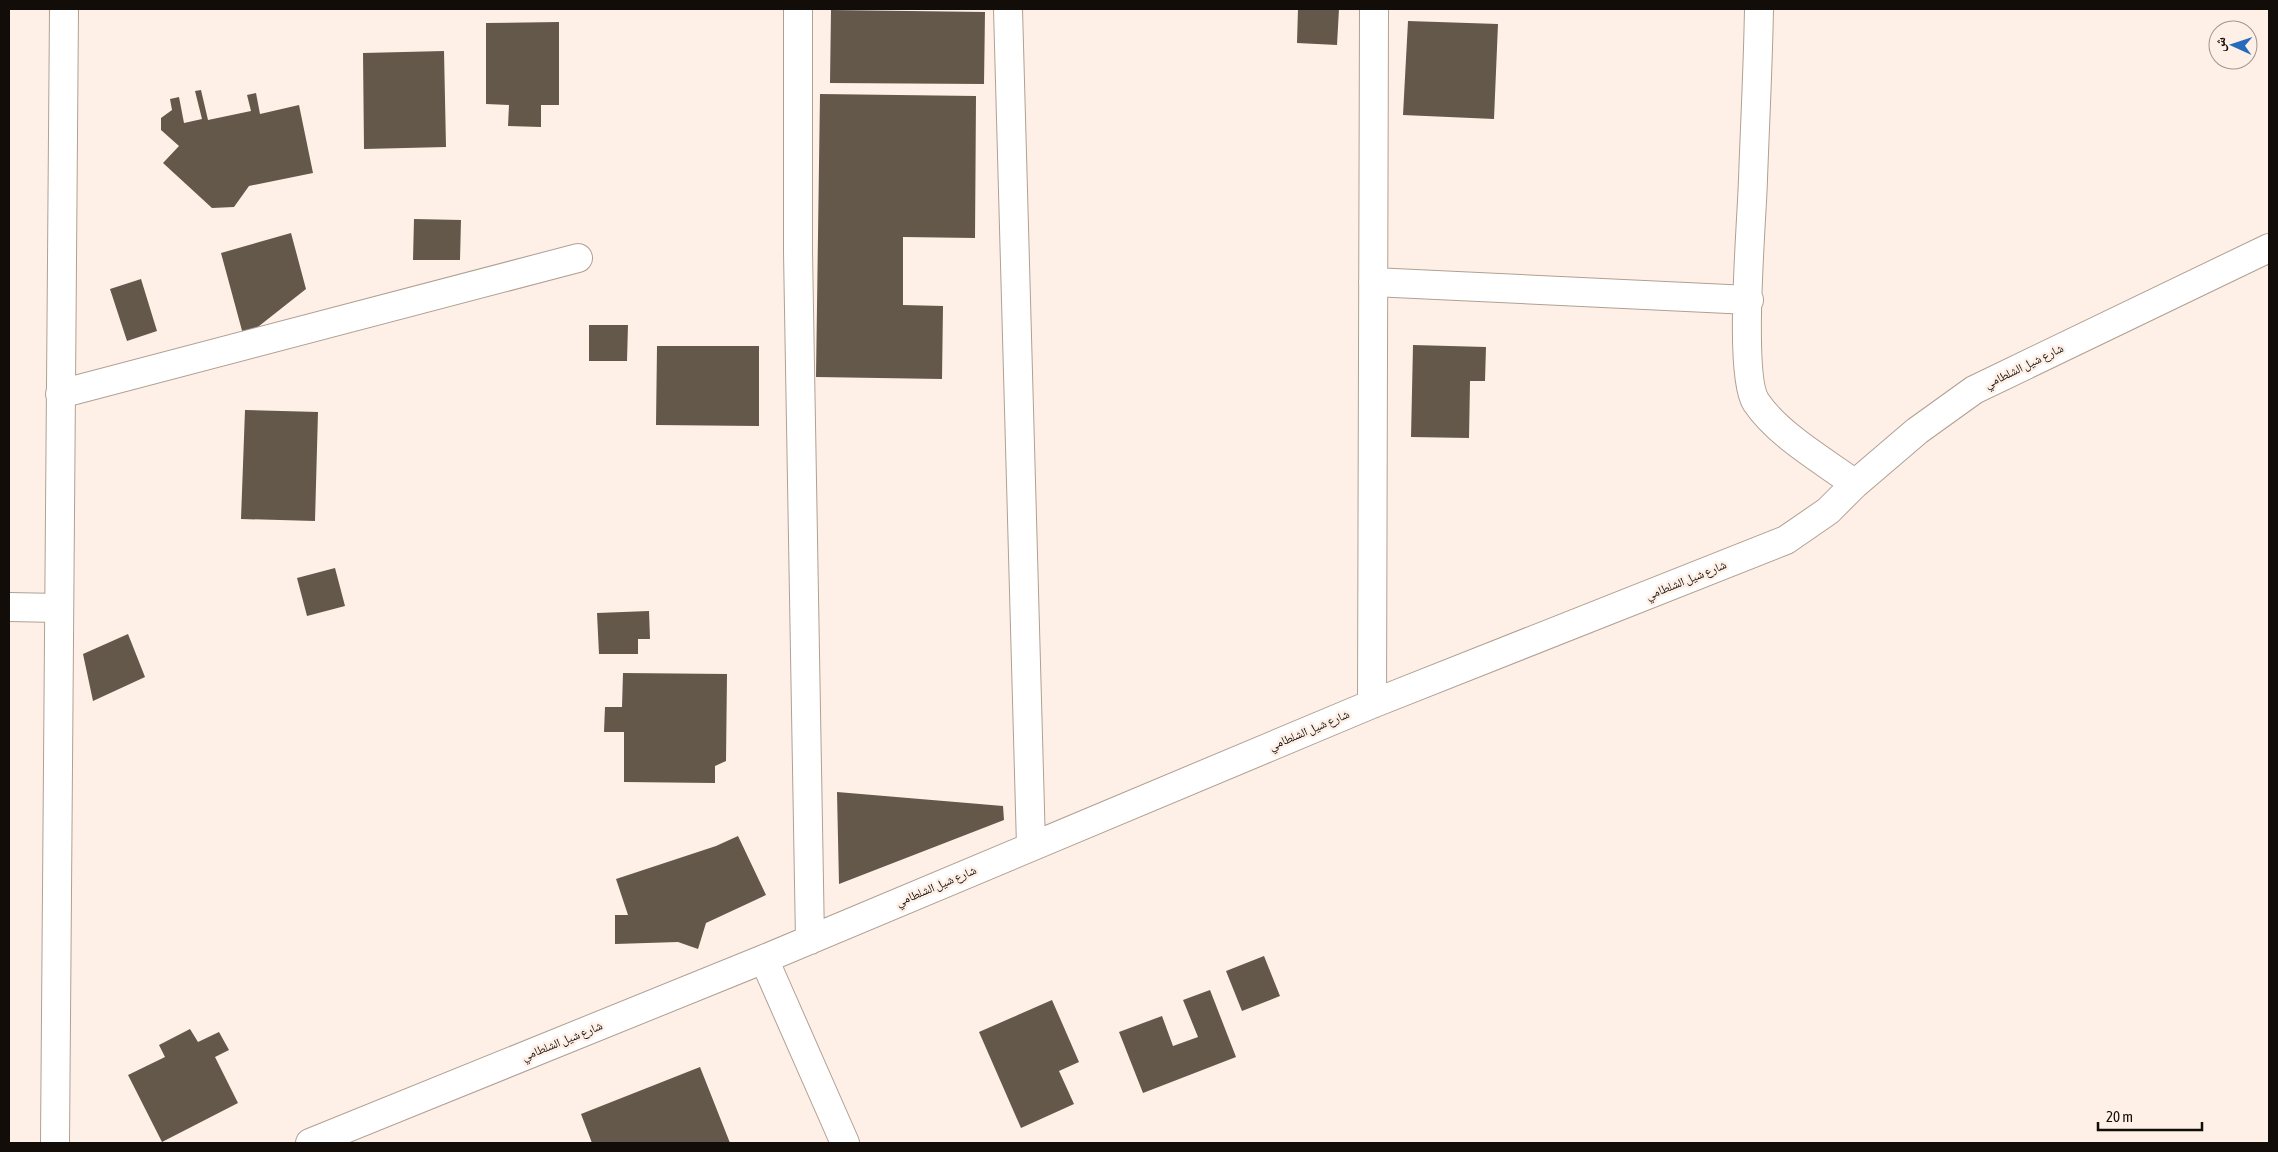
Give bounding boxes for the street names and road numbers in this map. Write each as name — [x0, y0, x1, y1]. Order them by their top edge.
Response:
street label: شارع شيل الشلطامي — [1982, 341, 2067, 394]
street label: شارع شيل الشلطامي — [1644, 557, 1730, 605]
street label: شارع شيل الشلطامي — [1267, 707, 1353, 756]
street label: شارع شيل الشلطامي — [894, 863, 980, 912]
street label: شارع شيل الشلطامي — [520, 1018, 606, 1066]

